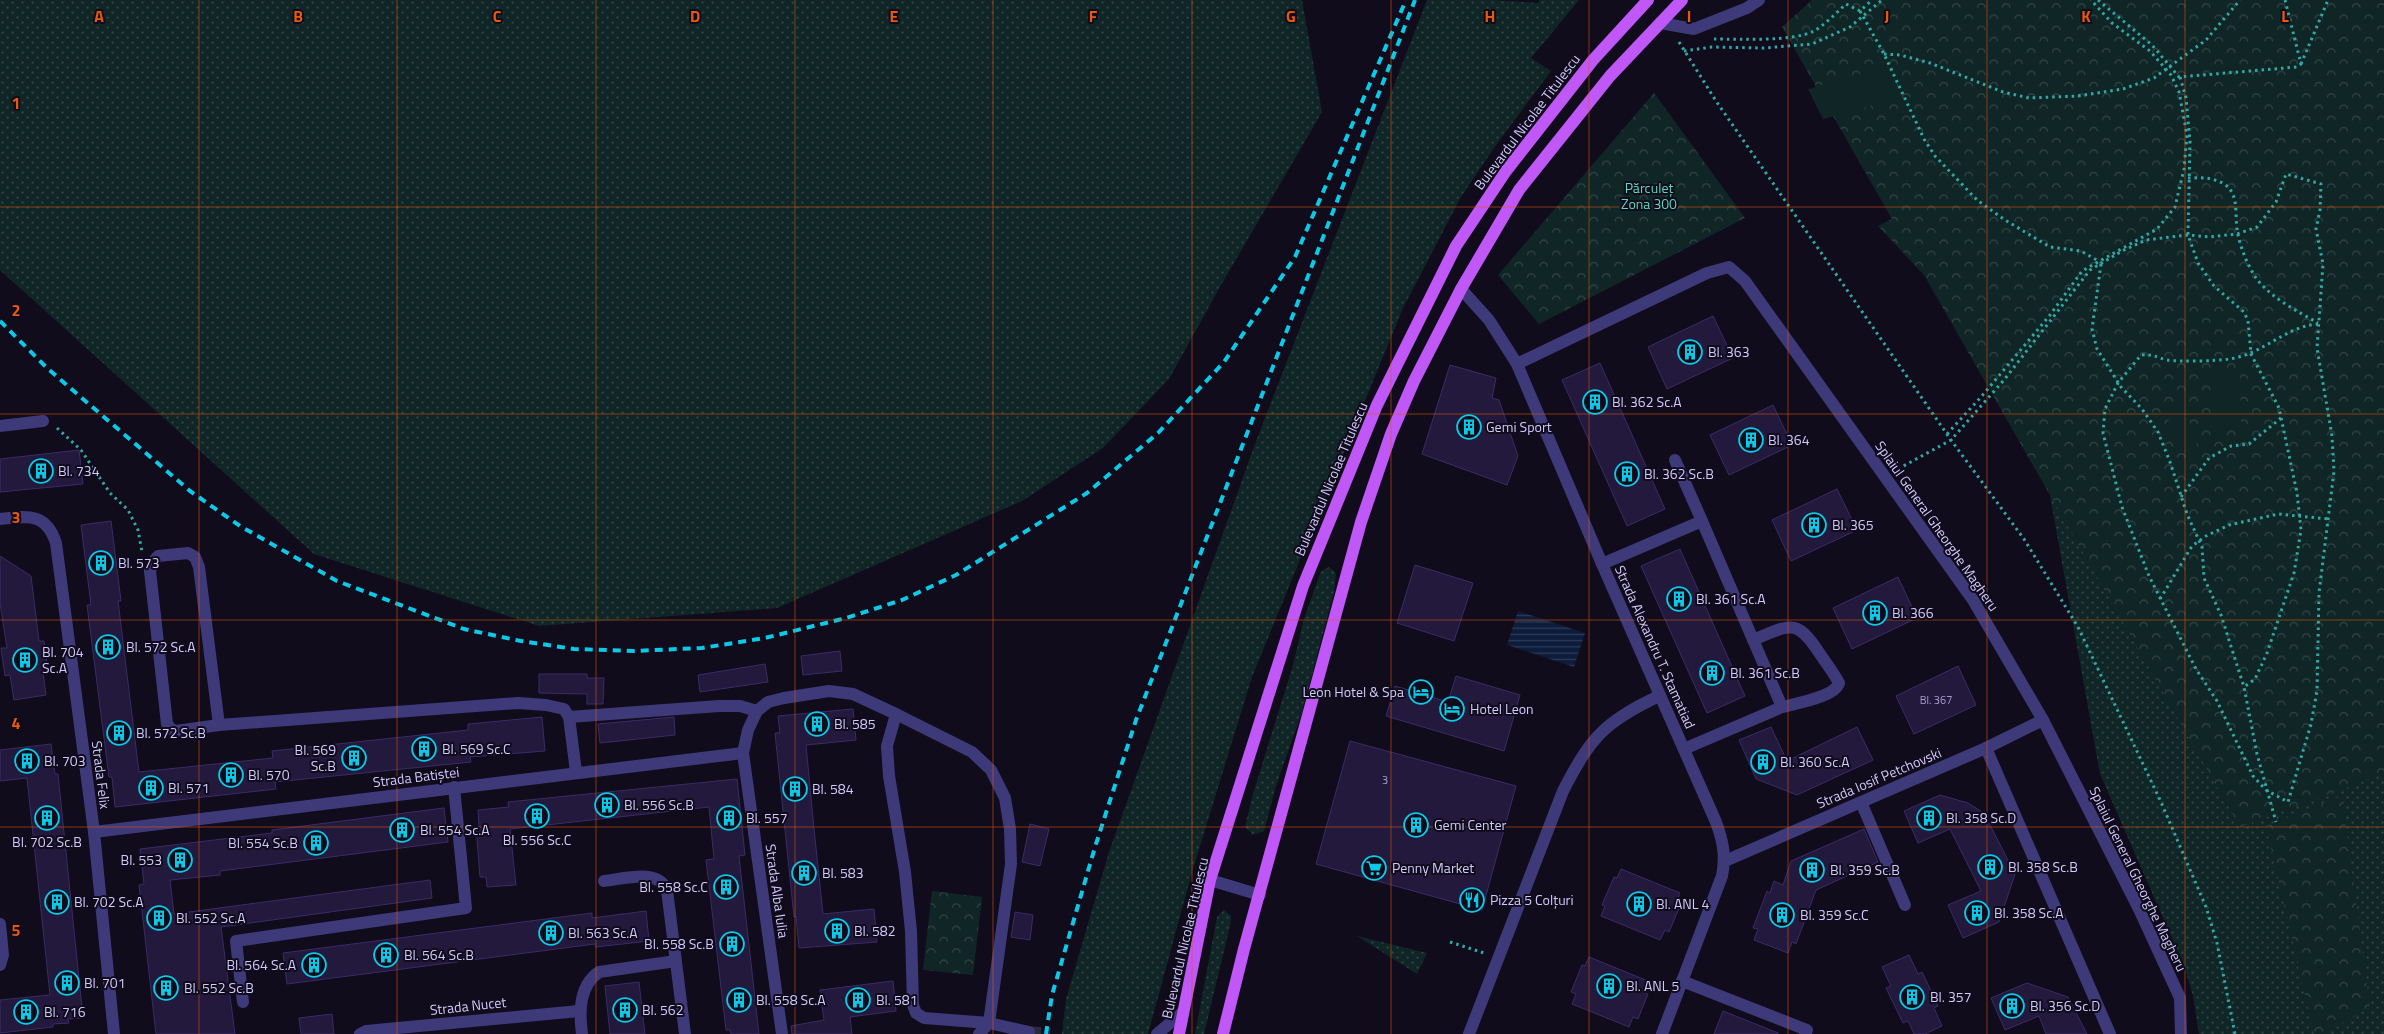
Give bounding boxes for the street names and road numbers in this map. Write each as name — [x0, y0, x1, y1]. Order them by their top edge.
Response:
street label: Bulevardul Nicolae Titulescu — [1469, 49, 1585, 194]
street label: Bulevardul Nicolae Titulescu — [1289, 399, 1372, 559]
street label: Splaiul General Gheorghe Magheru — [1870, 436, 2004, 615]
street label: Strada Alexandru T. Stamatiad — [1610, 562, 1701, 732]
street label: Strada Felix — [87, 740, 116, 811]
street label: Strada Iosif Petchovski — [1813, 742, 1944, 813]
street label: Strada Batiștei — [372, 761, 460, 792]
street label: Splaiul General Gheorghe Magheru — [2084, 783, 2192, 975]
street label: Strada Alba Iulia — [760, 842, 795, 939]
street label: Bulevardul Nicolae Titulescu — [1156, 855, 1213, 1021]
street label: Strada Nucet — [429, 991, 507, 1020]

